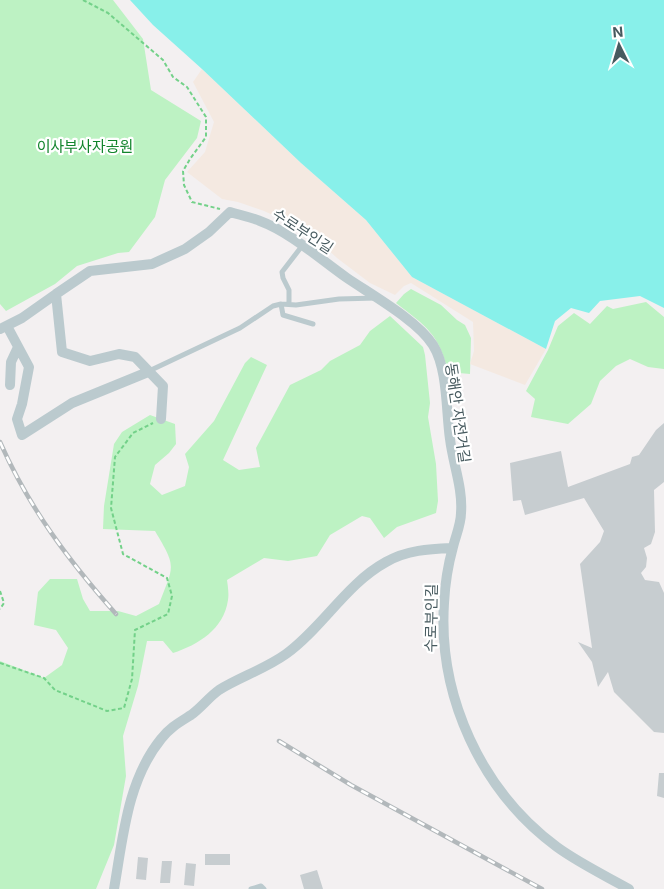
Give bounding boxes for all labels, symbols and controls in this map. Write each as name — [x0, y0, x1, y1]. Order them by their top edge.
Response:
north arrow — [594, 20, 644, 70]
text: N — [612, 23, 624, 40]
park label: 이사부사자공원 — [37, 137, 133, 156]
street label: 수로부인길 — [269, 204, 337, 258]
street label: 동해안 자전거길 — [442, 362, 474, 464]
street label: 수로부인길 — [421, 583, 441, 653]

